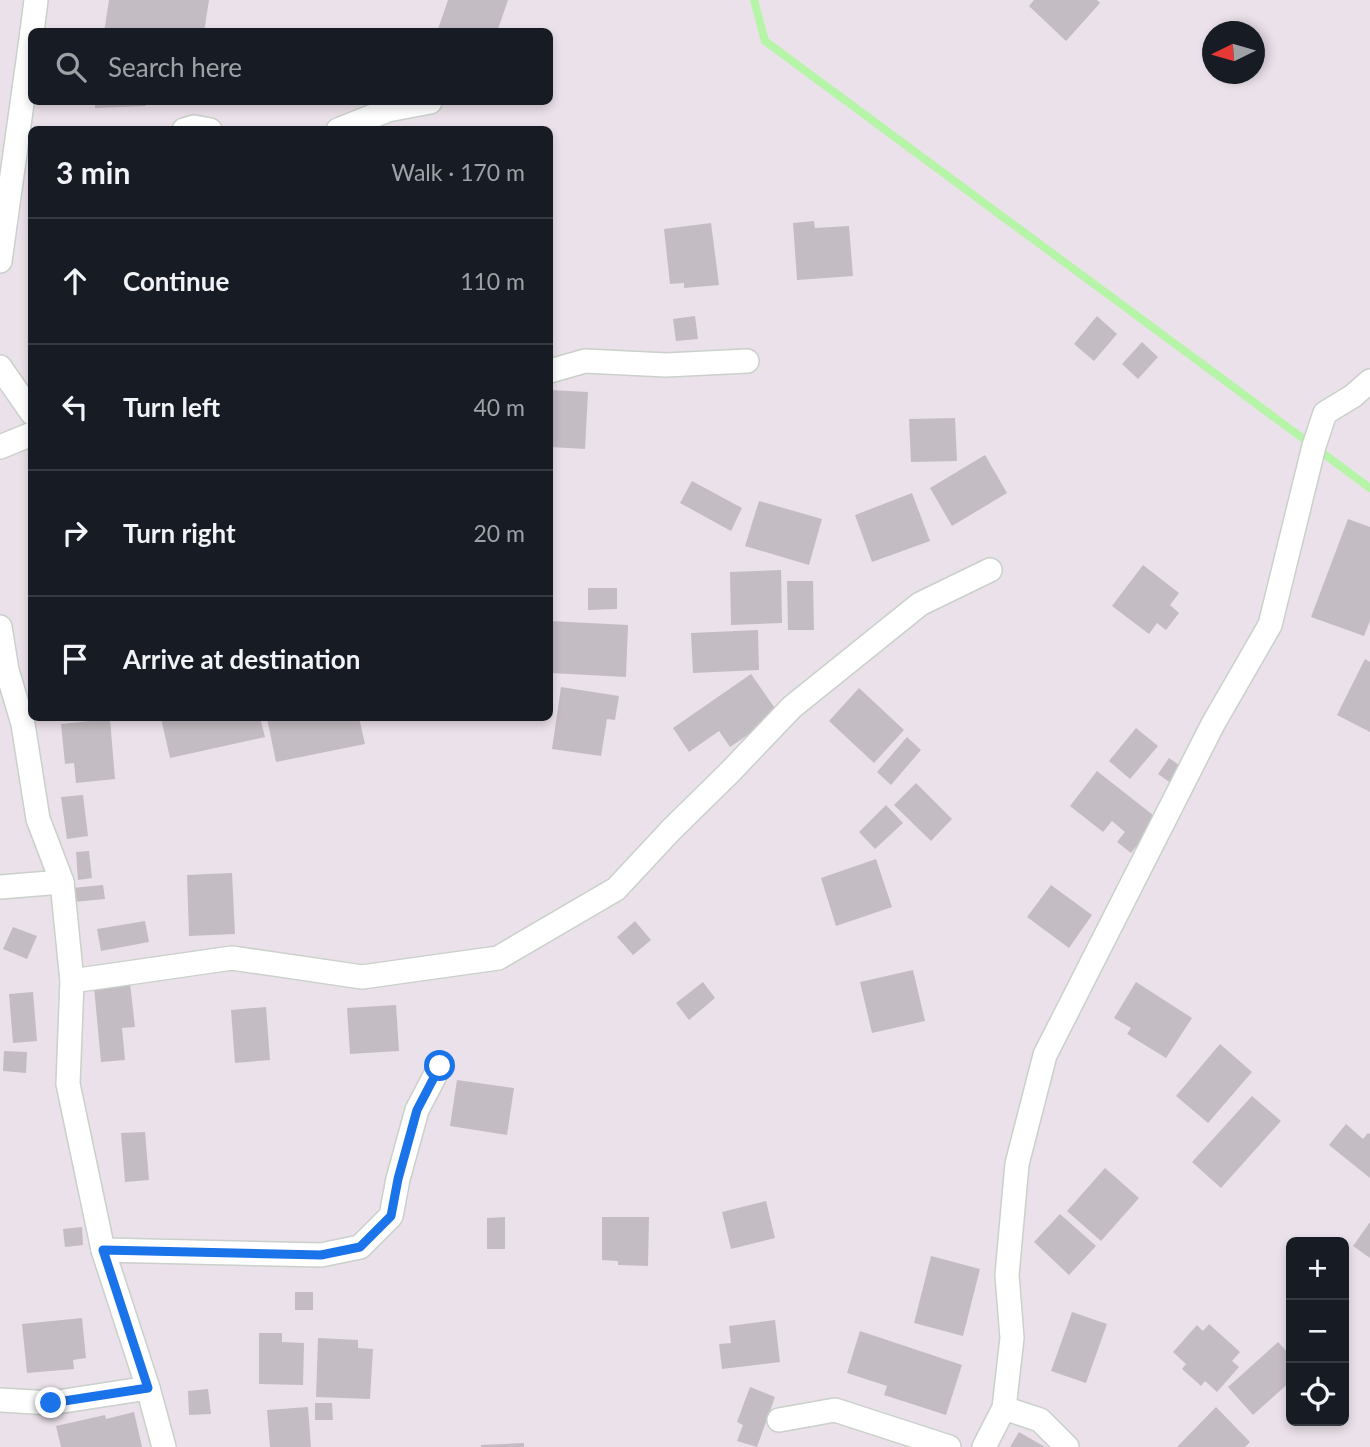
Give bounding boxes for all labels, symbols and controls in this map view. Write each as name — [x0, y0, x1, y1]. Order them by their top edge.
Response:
north arrow — [1202, 21, 1265, 84]
search box — [28, 28, 553, 105]
icon: search — [52, 48, 90, 86]
text: Search here — [108, 51, 242, 83]
text: 3 min — [56, 154, 130, 190]
text: Walk · 170 m — [391, 158, 525, 186]
icon: ahead — [56, 262, 94, 300]
text: Continue — [123, 265, 229, 297]
text: 110 m — [460, 267, 525, 295]
icon: left — [56, 388, 94, 426]
text: Turn left — [123, 391, 220, 423]
text: 40 m — [474, 393, 525, 421]
icon: right — [56, 514, 94, 552]
text: Turn right — [123, 517, 236, 549]
text: 20 m — [474, 519, 525, 547]
icon: arrive — [56, 640, 94, 678]
text: Arrive at destination — [123, 643, 360, 675]
route start — [424, 1050, 455, 1081]
map controls — [1286, 1237, 1349, 1426]
button: + — [1286, 1237, 1349, 1300]
button: − — [1286, 1300, 1349, 1363]
button: locate — [1286, 1363, 1349, 1426]
route end — [35, 1387, 66, 1418]

